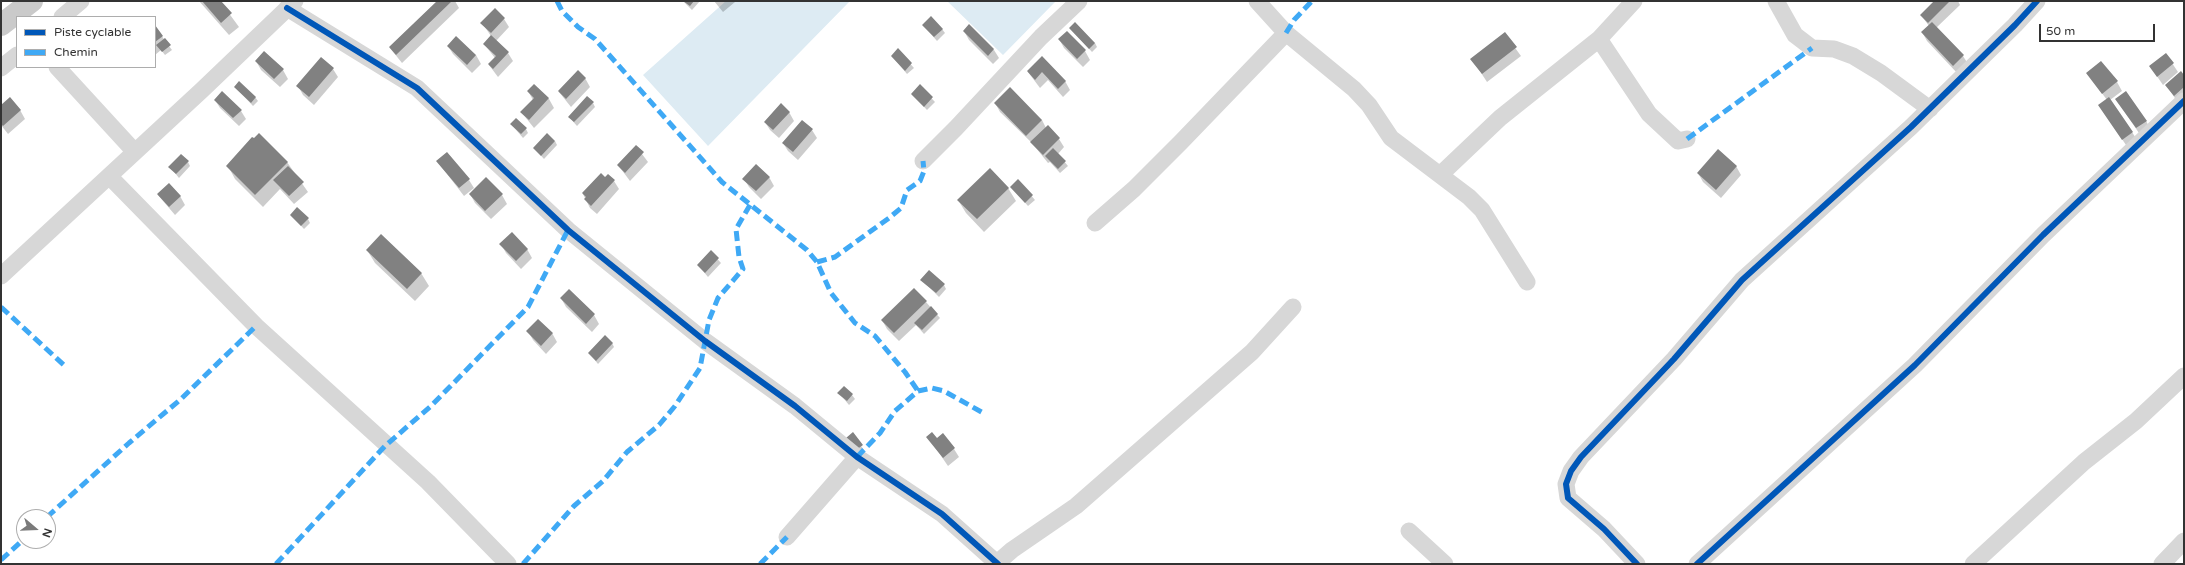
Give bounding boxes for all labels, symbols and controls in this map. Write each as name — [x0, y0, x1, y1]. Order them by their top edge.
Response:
legend — [16, 16, 156, 68]
scale bar — [2041, 16, 2157, 42]
text: 50 m — [2046, 24, 2075, 38]
text: Piste cyclable — [54, 25, 131, 39]
text: Chemin — [54, 45, 98, 59]
north arrow — [16, 509, 56, 549]
text: N — [39, 526, 54, 539]

